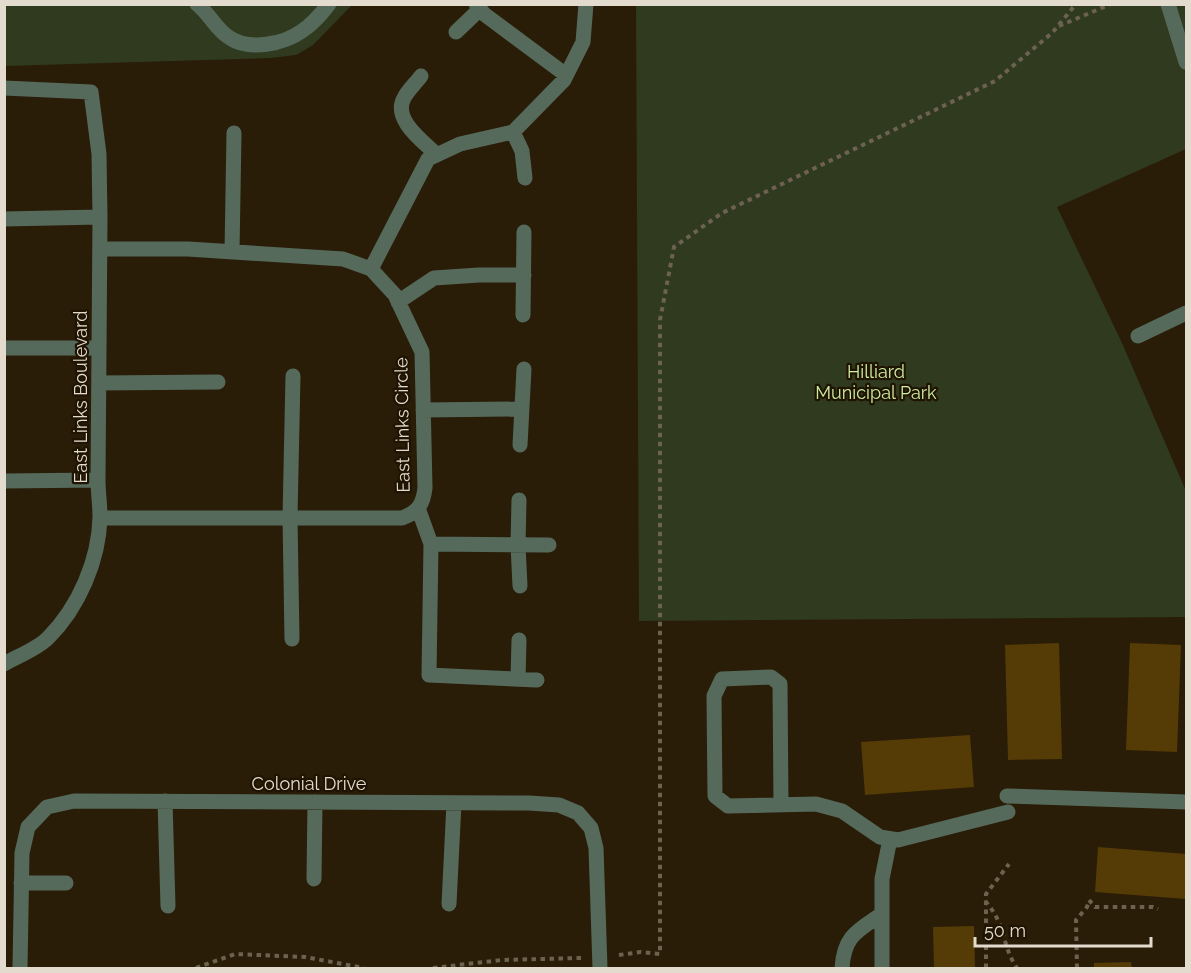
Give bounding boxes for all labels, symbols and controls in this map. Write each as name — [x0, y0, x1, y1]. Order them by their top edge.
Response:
street label: East Links Boulevard — [70, 311, 91, 483]
street label: East Links Circle — [390, 357, 414, 493]
park label: Hilliard Municipal Park — [815, 361, 937, 403]
street label: Colonial Drive — [252, 773, 367, 794]
scale bar — [975, 910, 1150, 948]
text: 50 m — [984, 920, 1026, 941]

